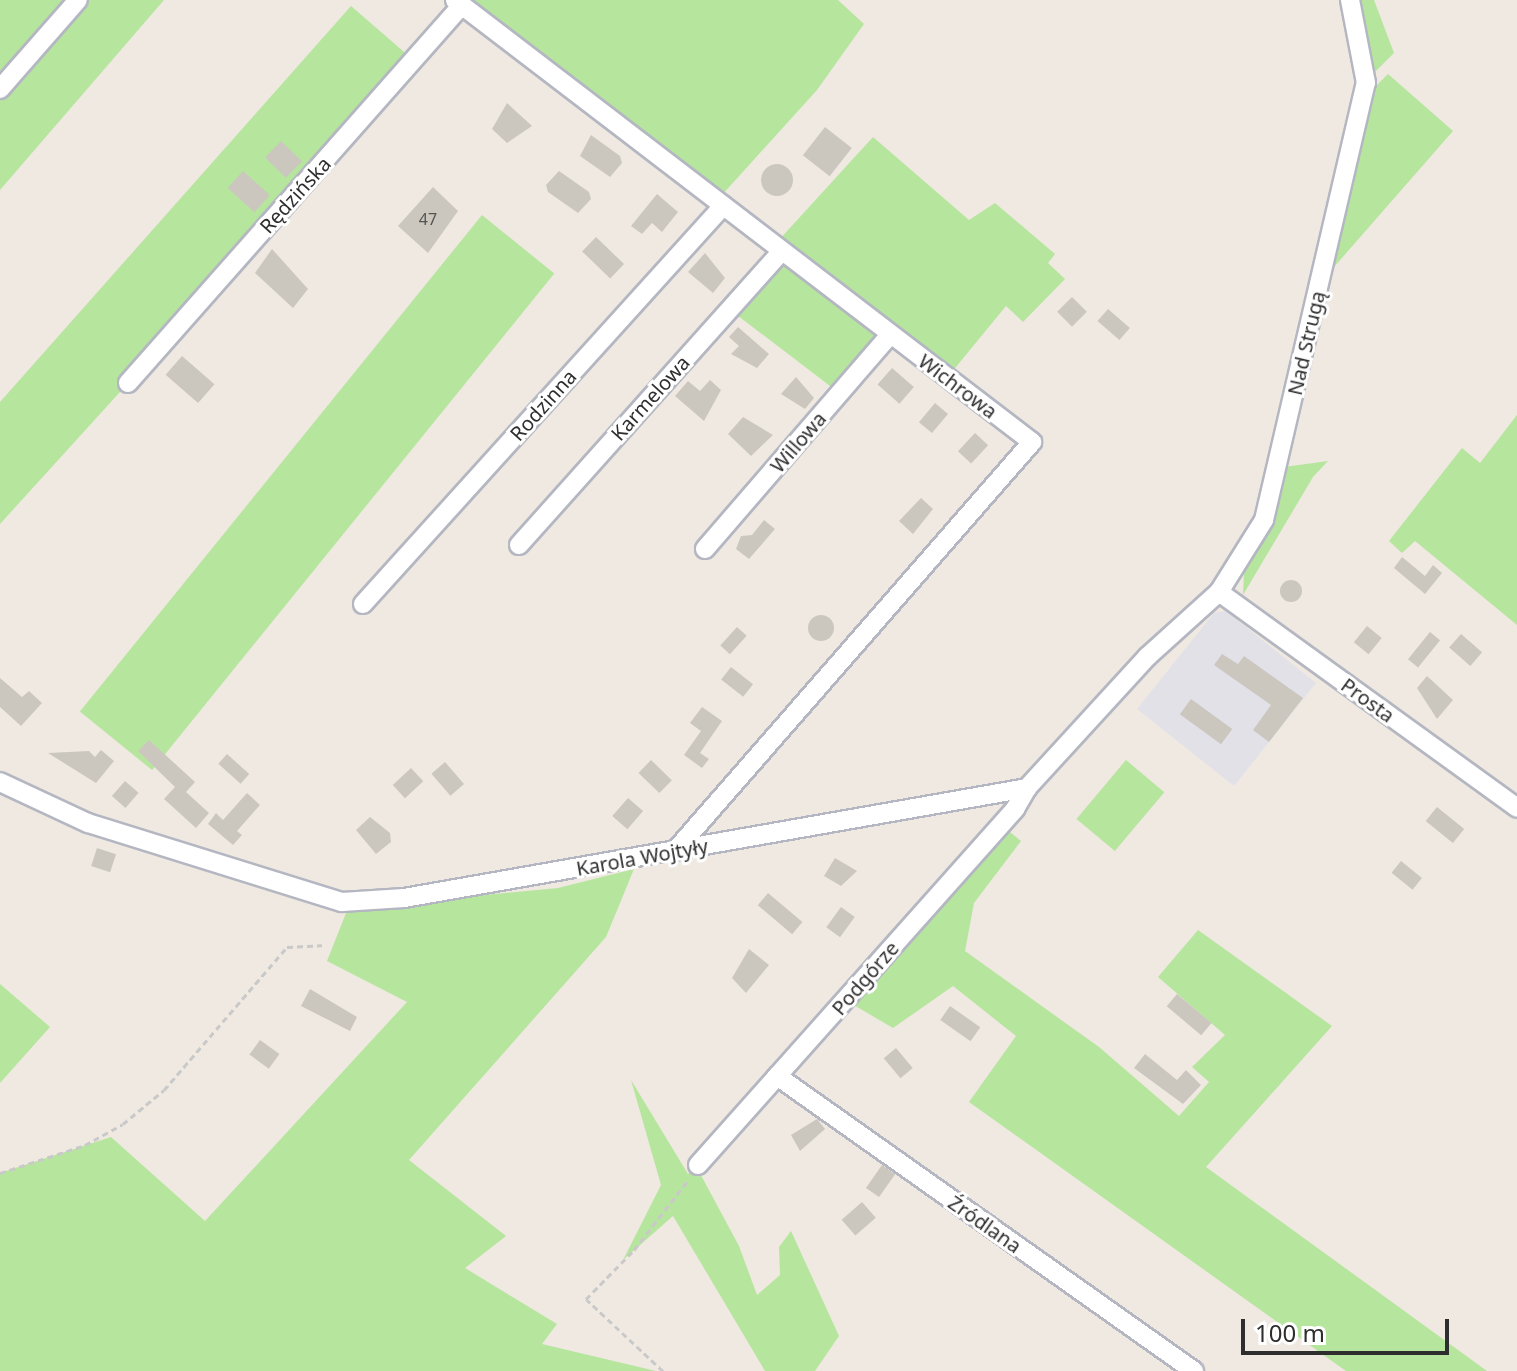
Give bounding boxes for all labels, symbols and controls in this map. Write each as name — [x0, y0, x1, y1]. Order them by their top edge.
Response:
street label: Rędzińska — [254, 152, 336, 238]
house number: 47 — [419, 209, 437, 229]
street label: Nad Strugą — [1282, 289, 1330, 397]
street label: Wichrowa — [914, 349, 1002, 423]
street label: Karmelowa — [606, 351, 694, 445]
street label: Rodzinna — [505, 365, 581, 445]
street label: Willowa — [765, 407, 831, 477]
street label: Prosta — [1337, 673, 1399, 727]
street label: Karola Wojtyły — [574, 834, 710, 880]
street label: Podgórze — [826, 936, 904, 1020]
street label: Źródlana — [944, 1190, 1026, 1258]
scale bar — [1245, 1303, 1453, 1353]
text: 100 m — [1255, 1316, 1325, 1349]

